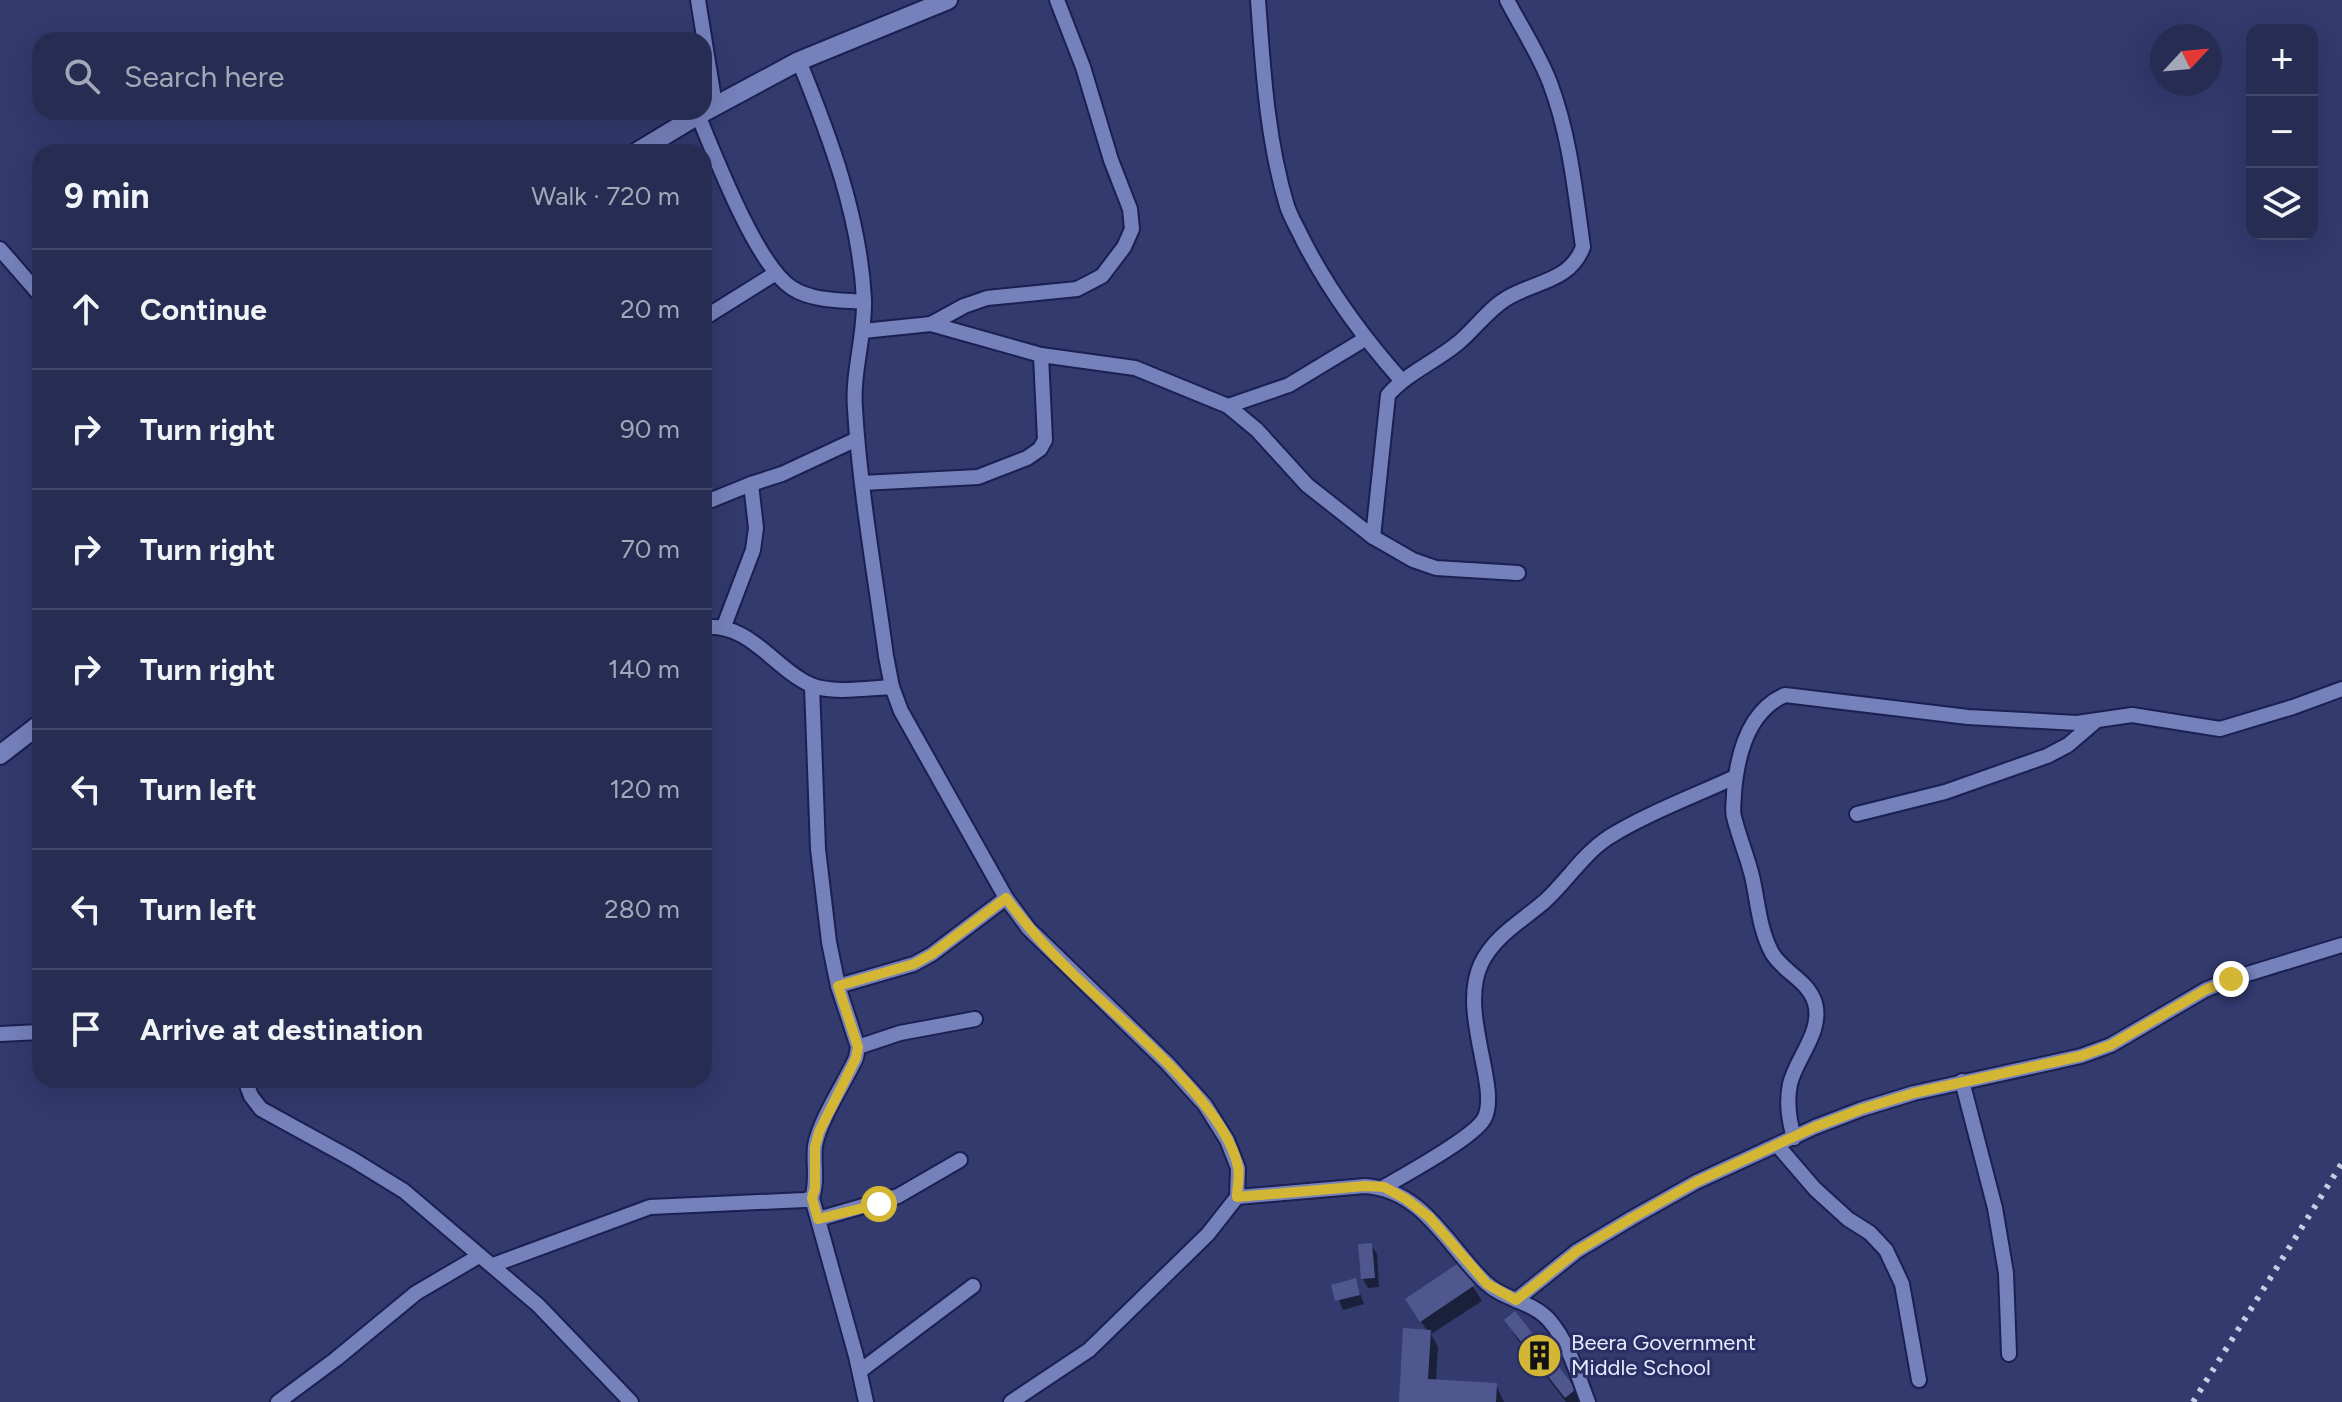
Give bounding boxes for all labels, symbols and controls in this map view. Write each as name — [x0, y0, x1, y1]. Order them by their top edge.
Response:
north arrow — [2150, 24, 2222, 96]
map controls — [2246, 24, 2318, 240]
button: + — [2246, 24, 2318, 96]
search box — [32, 32, 712, 120]
icon: search — [60, 54, 104, 98]
text: Search here — [124, 58, 284, 95]
button: − — [2246, 96, 2318, 168]
button: layers — [2246, 168, 2318, 240]
text: 9 min — [64, 176, 150, 217]
text: Walk · 720 m — [531, 180, 680, 212]
icon: ahead — [64, 287, 108, 331]
text: Continue — [140, 291, 267, 328]
text: 20 m — [620, 293, 680, 325]
icon: right — [64, 407, 108, 451]
text: Turn right — [140, 411, 275, 448]
text: 90 m — [620, 413, 680, 445]
icon: right — [64, 527, 108, 571]
text: Turn right — [140, 531, 275, 568]
text: 70 m — [621, 533, 680, 565]
icon: right — [64, 647, 108, 691]
text: Turn right — [140, 651, 275, 688]
text: 140 m — [608, 653, 680, 685]
icon: left — [64, 767, 108, 811]
text: Turn left — [140, 771, 257, 808]
text: 120 m — [610, 773, 680, 805]
icon: left — [64, 887, 108, 931]
text: Turn left — [140, 891, 257, 928]
text: 280 m — [604, 893, 680, 925]
route end — [2213, 961, 2249, 997]
icon: arrive — [64, 1007, 108, 1051]
text: Arrive at destination — [140, 1011, 423, 1048]
route start — [861, 1186, 897, 1222]
place label: Beera Government Middle School — [1571, 1329, 1756, 1381]
building icon: Beera Government Middle School — [1516, 1331, 1564, 1379]

